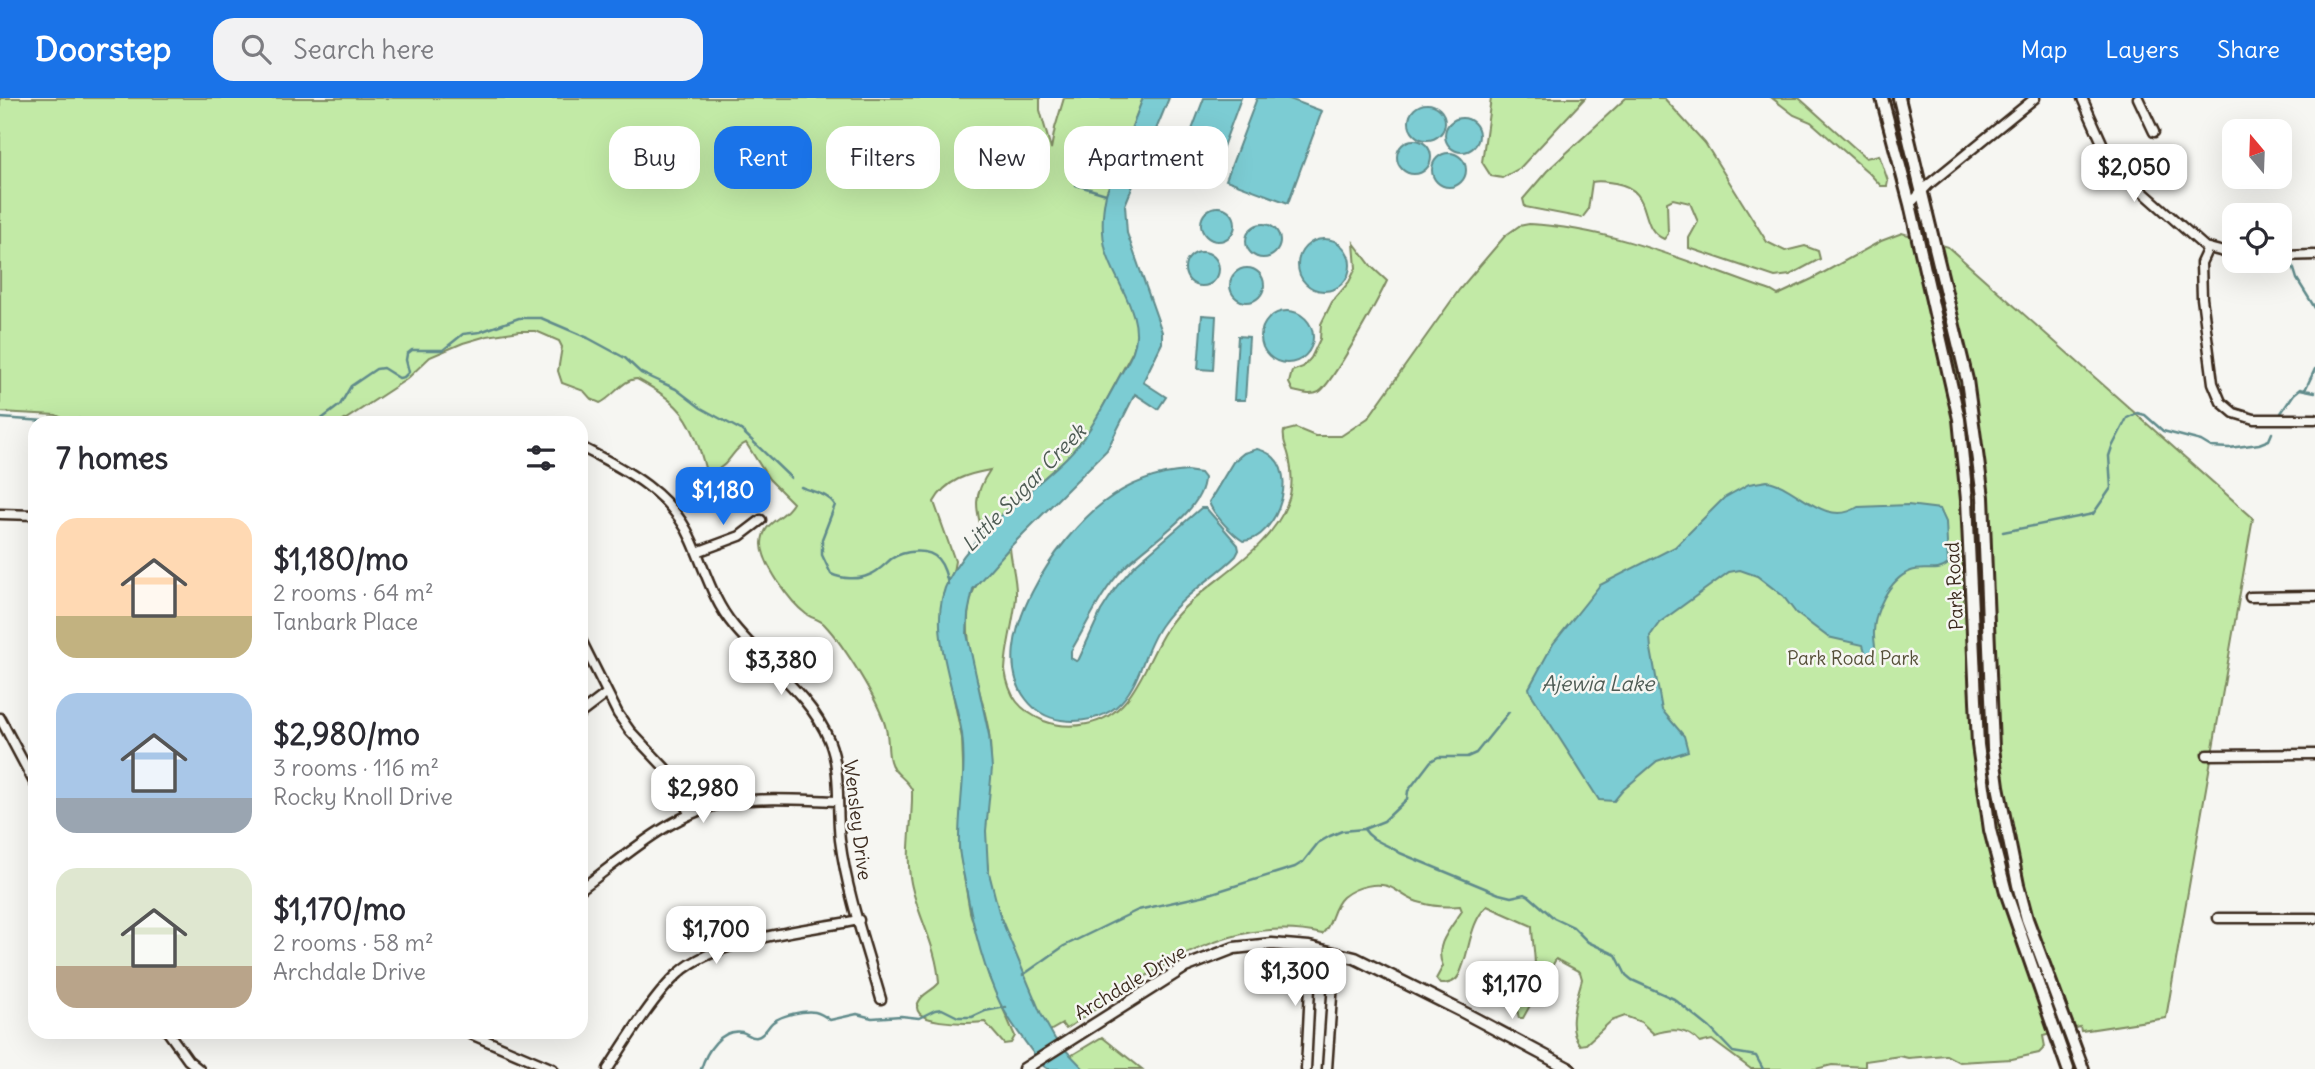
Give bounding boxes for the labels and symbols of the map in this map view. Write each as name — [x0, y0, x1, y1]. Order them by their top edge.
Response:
north arrow — [2222, 119, 2292, 189]
pin: $2,050 — [2077, 144, 2191, 204]
water label: Little Sugar Creek — [956, 417, 1092, 557]
pin: $1,180 — [666, 468, 780, 527]
street label: Park Road — [1940, 541, 1968, 631]
pin: $3,380 — [724, 638, 838, 697]
park label: Park Road Park — [1787, 646, 1919, 670]
water label: Ajewia Lake — [1542, 670, 1656, 697]
street label: Wensley Drive — [839, 758, 877, 882]
pin: $2,980 — [646, 766, 760, 825]
pin: $1,700 — [659, 906, 773, 966]
street label: Archdale Drive — [1070, 939, 1190, 1025]
pin: $1,300 — [1238, 948, 1352, 1008]
pin: $1,170 — [1455, 962, 1569, 1021]

